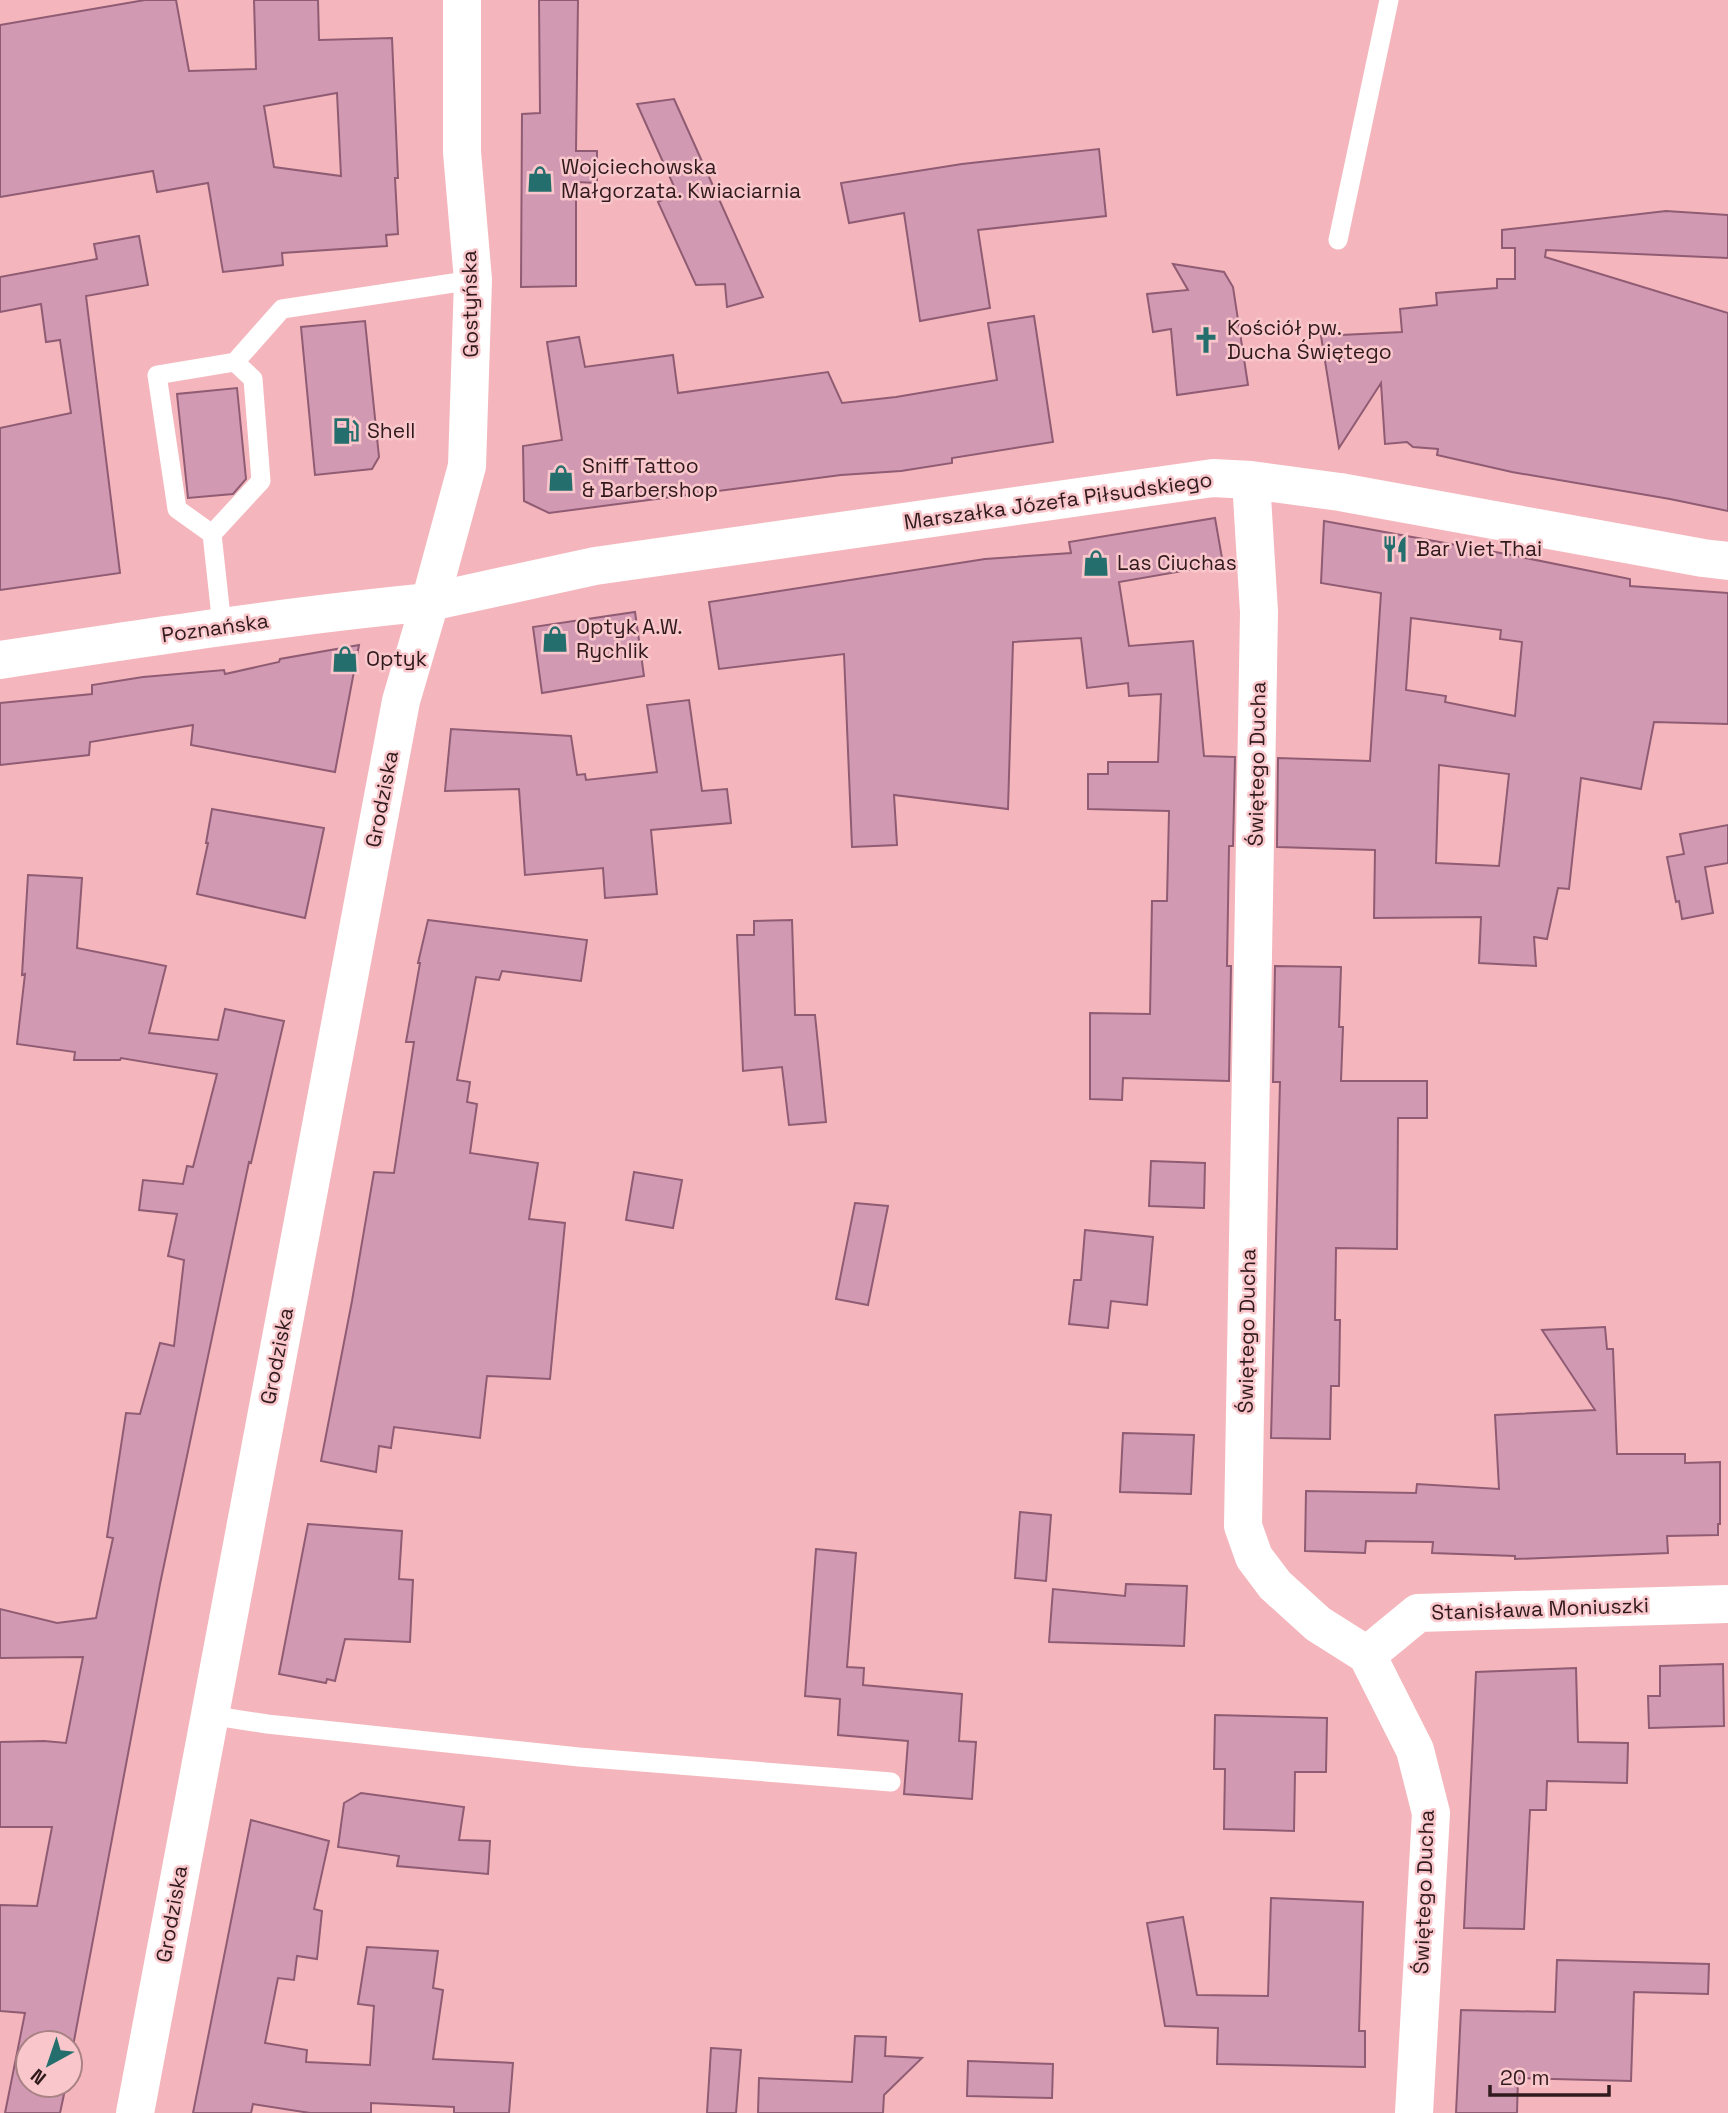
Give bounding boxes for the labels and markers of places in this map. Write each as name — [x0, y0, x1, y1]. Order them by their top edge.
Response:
place label: Wojciechowska Małgorzata. Kwiaciarnia — [561, 153, 801, 204]
shop icon: Wojciechowska Małgorzata. Kwiaciarnia — [525, 164, 555, 194]
place label: Kościół pw. Ducha Świętego — [1227, 314, 1392, 365]
church icon: Kościół pw. Ducha Świętego — [1191, 325, 1221, 355]
fuel station icon: Shell — [331, 416, 361, 446]
place label: Shell — [367, 417, 415, 444]
place label: Sniff Tattoo & Barbershop — [582, 452, 718, 503]
shop icon: Sniff Tattoo & Barbershop — [546, 463, 576, 493]
restaurant icon: Bar Viet Thai — [1380, 534, 1410, 564]
place label: Bar Viet Thai — [1416, 535, 1542, 562]
shop icon: Las Ciuchas — [1081, 548, 1111, 578]
place label: Las Ciuchas — [1117, 549, 1237, 576]
place label: Optyk A.W. Rychlik — [576, 613, 683, 664]
shop icon: Optyk A.W. Rychlik — [540, 624, 570, 654]
shop icon: Optyk — [330, 644, 360, 674]
place label: Optyk — [366, 645, 427, 672]

